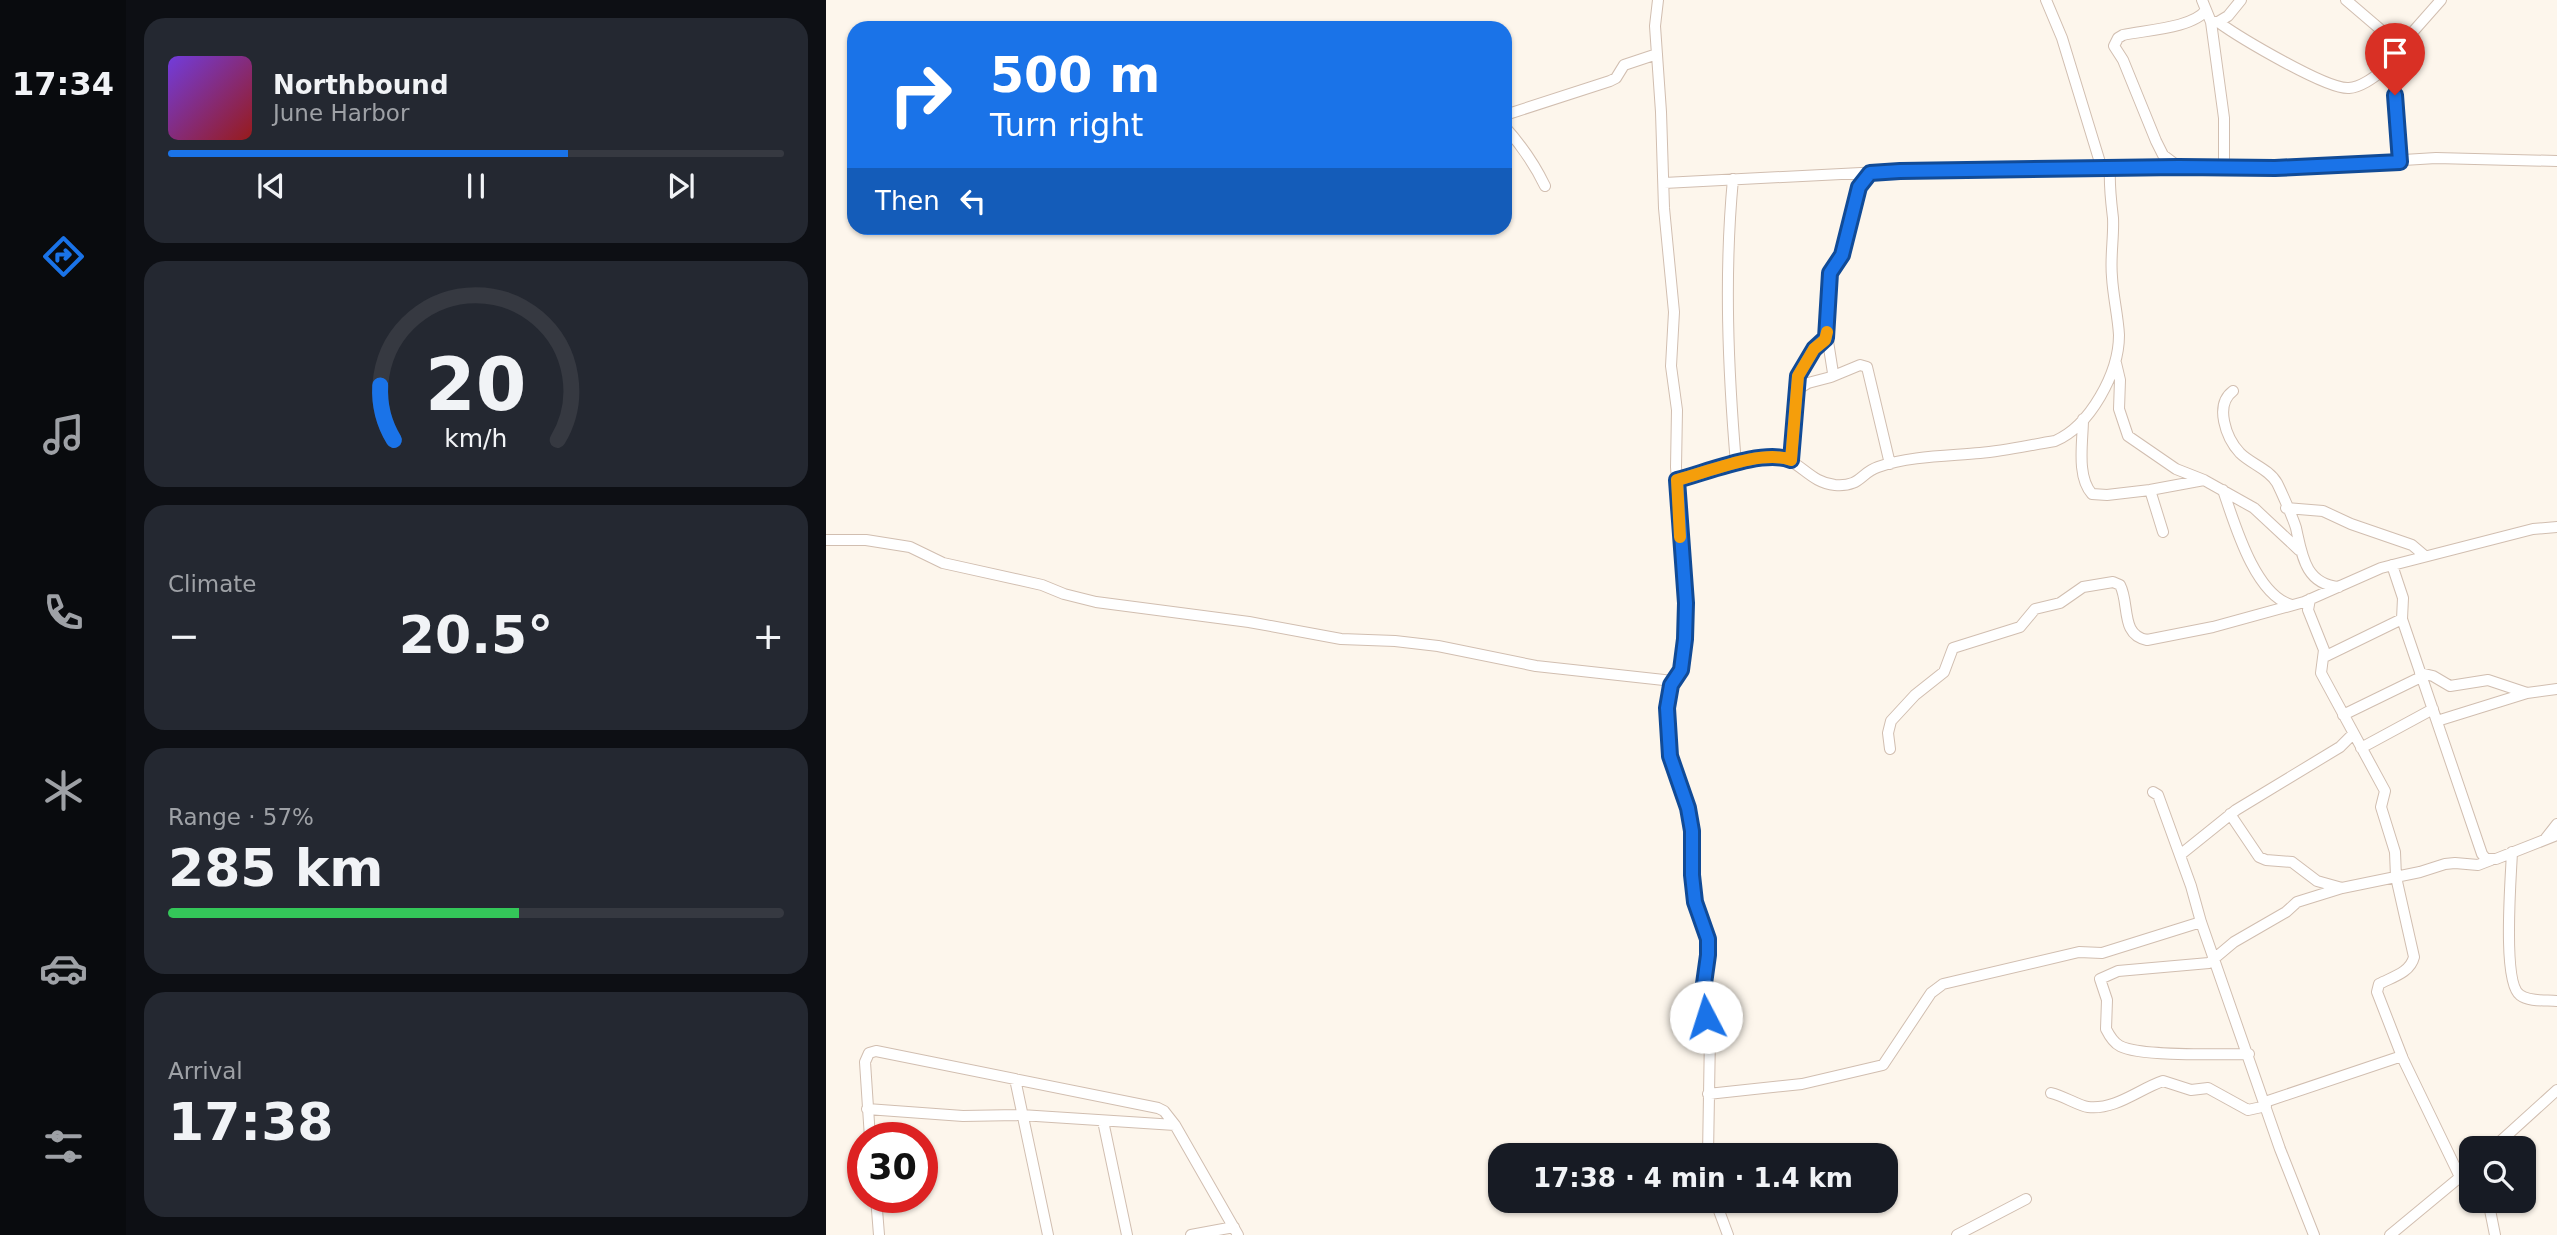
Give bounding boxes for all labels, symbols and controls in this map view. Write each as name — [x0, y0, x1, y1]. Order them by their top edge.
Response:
pin — [2365, 23, 2425, 95]
icon: arrive — [2376, 34, 2414, 72]
text: 500 m — [990, 47, 1160, 104]
icon: right — [875, 49, 966, 140]
text: 17:34 — [12, 65, 114, 103]
text: Northbound — [273, 70, 449, 100]
text: June Harbor — [273, 100, 409, 126]
text: Turn right — [990, 106, 1143, 144]
icon: previous — [252, 167, 290, 205]
icon: pause — [457, 167, 495, 205]
icon: next — [662, 167, 700, 205]
icon: left — [954, 182, 992, 220]
text: Then — [875, 186, 940, 216]
icon: directions — [39, 232, 88, 281]
text: 20 — [425, 343, 527, 428]
icon: music — [39, 410, 88, 459]
text: km/h — [444, 424, 508, 453]
text: Climate — [168, 571, 257, 597]
icon: phone — [39, 588, 88, 637]
text: 20.5° — [399, 605, 553, 665]
text: − — [168, 614, 200, 658]
text: + — [752, 614, 784, 658]
icon: climate — [39, 766, 88, 815]
text: Range · 57% — [168, 804, 314, 830]
text: 285 km — [168, 838, 383, 898]
icon: car — [39, 944, 88, 993]
position arrow — [1669, 980, 1743, 1054]
text: Arrival — [168, 1058, 243, 1084]
text: 17:38 — [168, 1092, 334, 1152]
icon: filters — [39, 1122, 88, 1171]
speed limit sign: 30 — [847, 1122, 938, 1213]
map controls — [2459, 1136, 2536, 1213]
button: search — [2459, 1136, 2536, 1213]
text: 17:38 · 4 min · 1.4 km — [1533, 1163, 1853, 1193]

